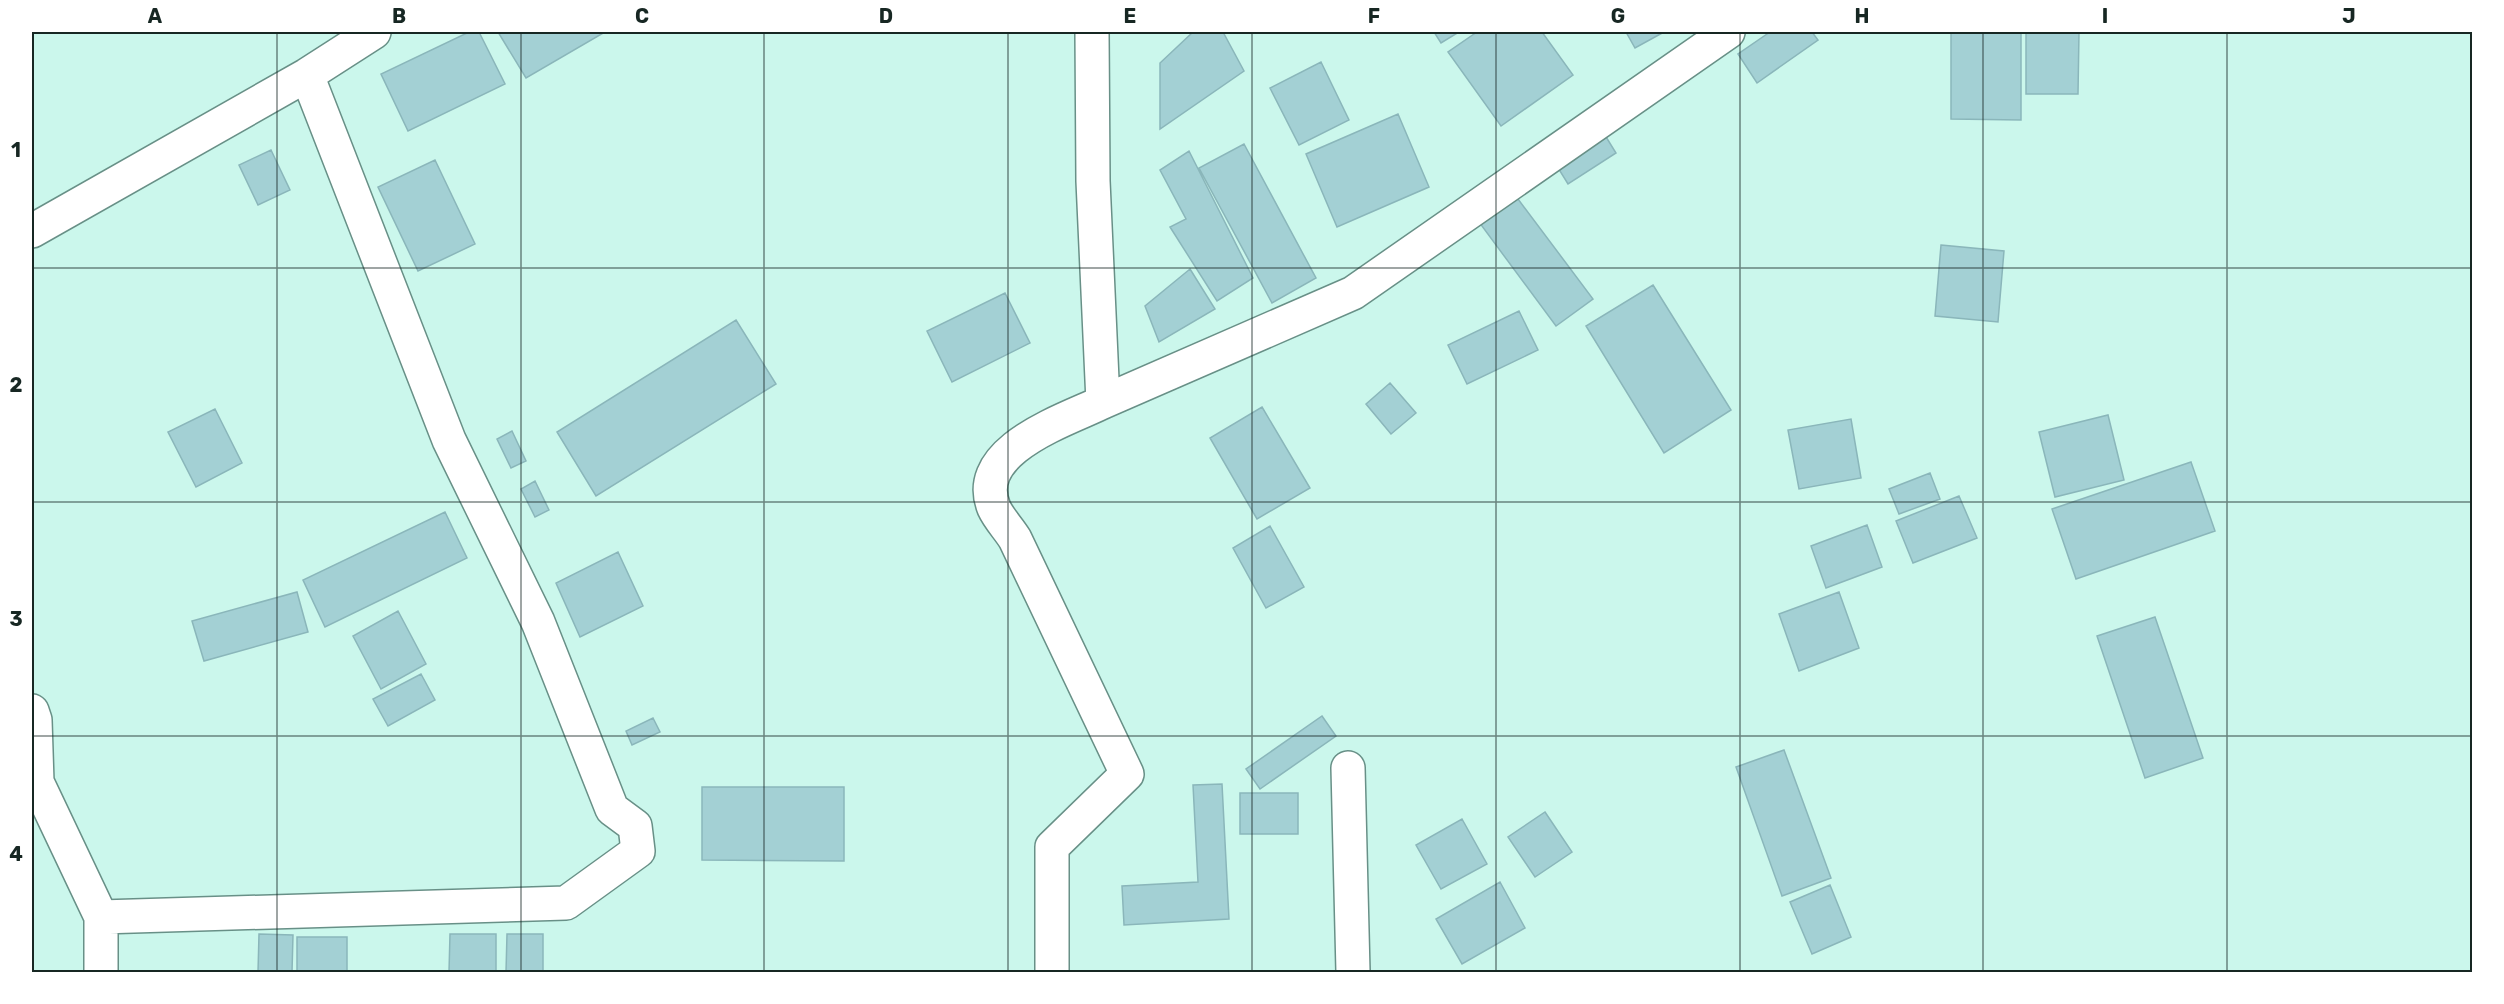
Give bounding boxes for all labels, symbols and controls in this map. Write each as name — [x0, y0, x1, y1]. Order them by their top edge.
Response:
text: A — [148, 4, 163, 28]
text: B — [392, 4, 406, 28]
text: C — [635, 4, 649, 28]
text: D — [879, 4, 893, 28]
text: E — [1124, 4, 1136, 28]
text: F — [1368, 4, 1380, 28]
text: G — [1611, 4, 1625, 28]
text: H — [1855, 4, 1869, 28]
text: I — [2102, 4, 2108, 28]
text: J — [2342, 4, 2356, 28]
text: 1 — [11, 138, 21, 162]
text: 2 — [10, 373, 23, 397]
text: 3 — [9, 607, 23, 631]
text: 4 — [9, 842, 23, 866]

